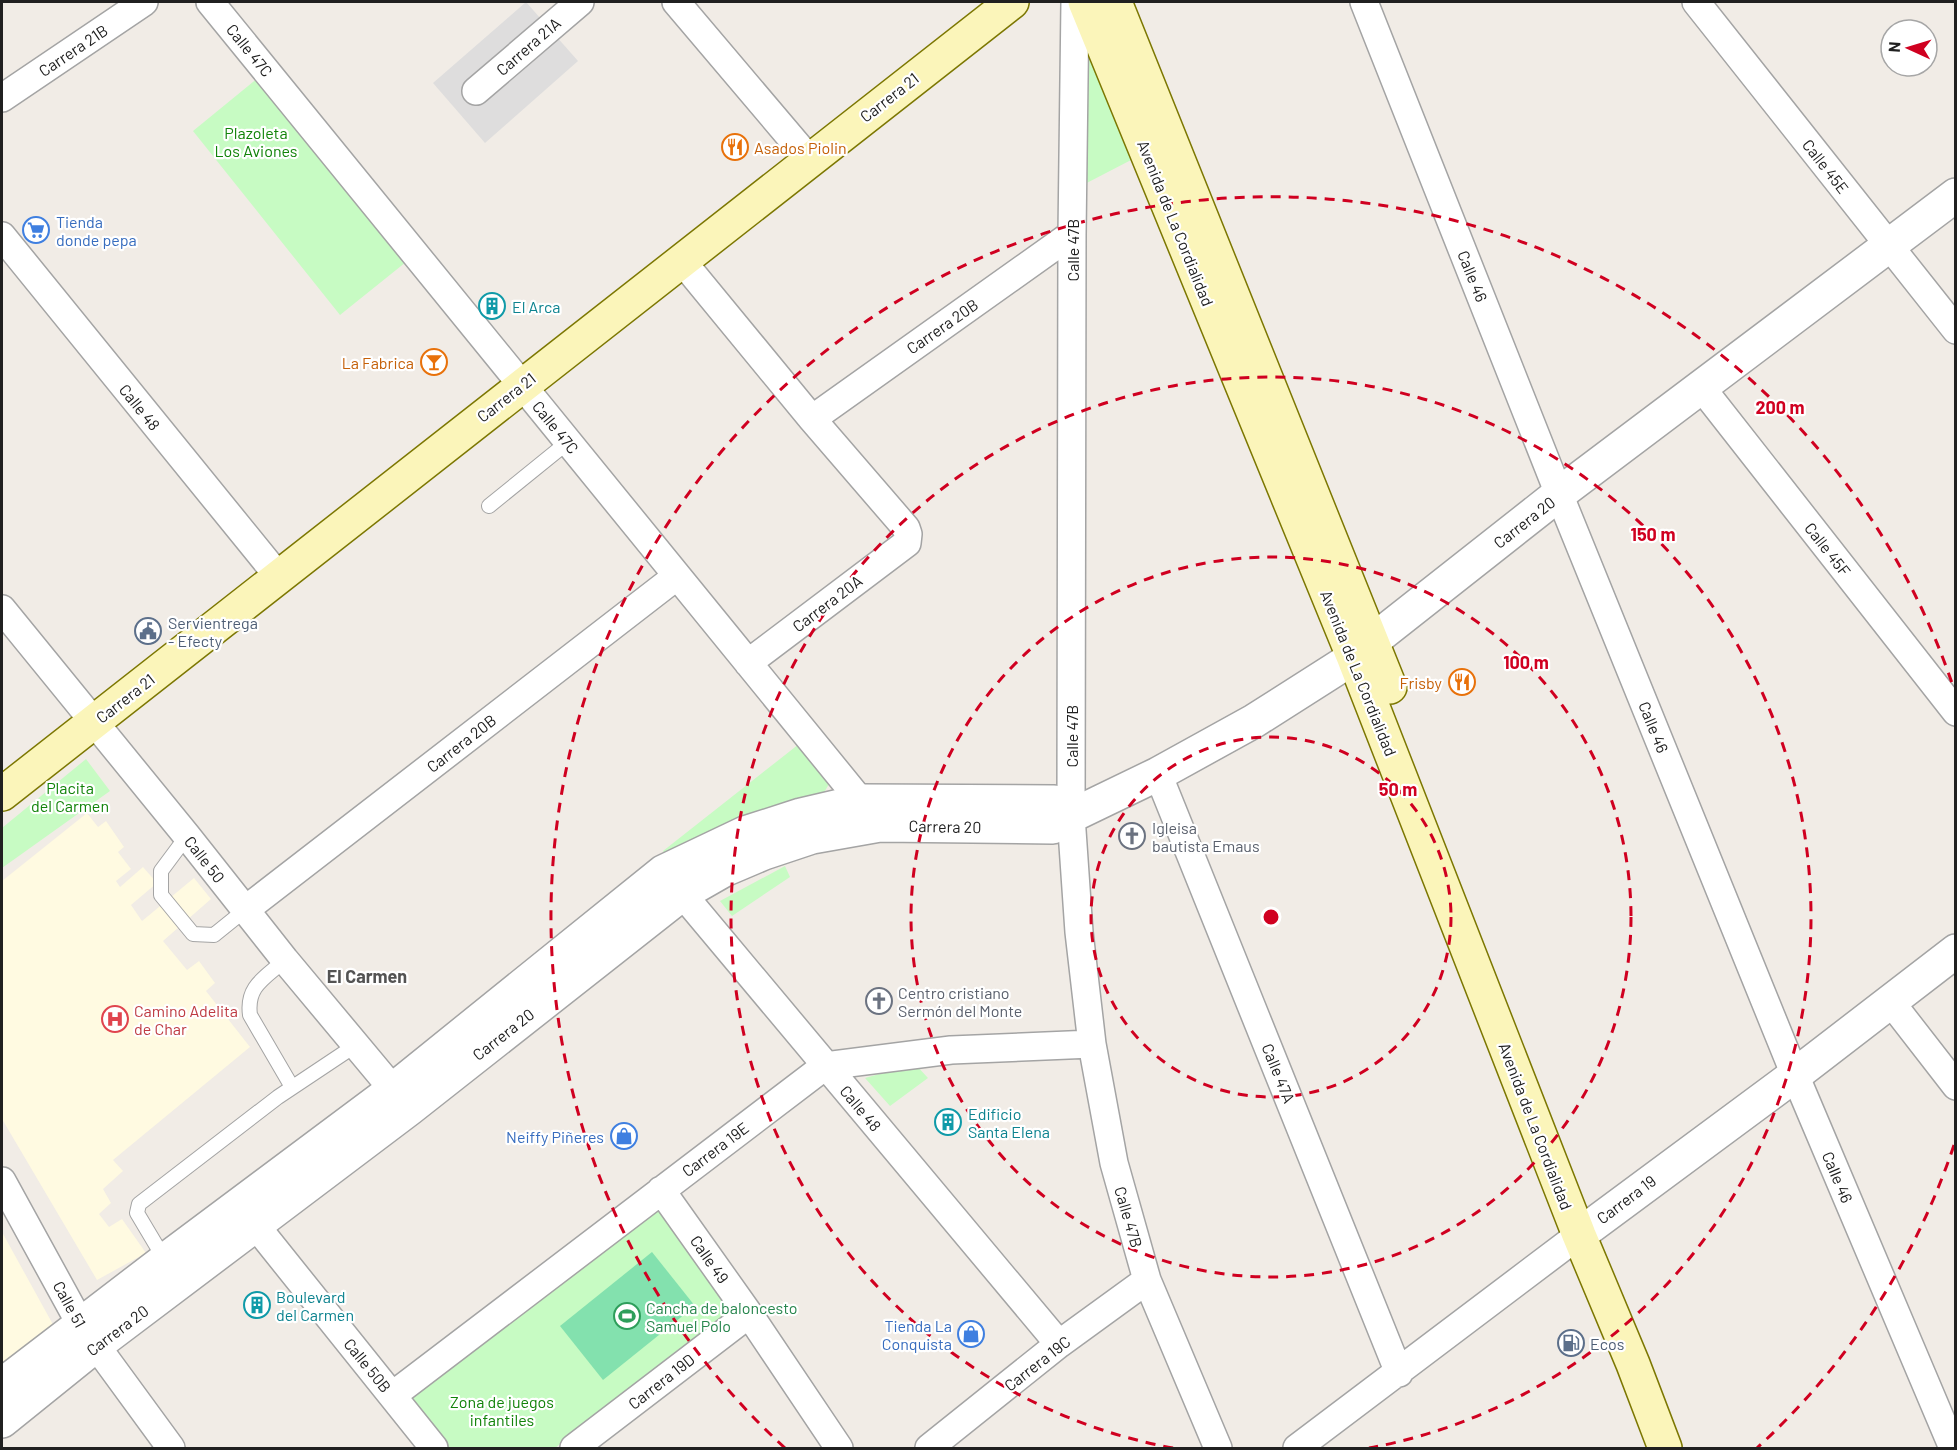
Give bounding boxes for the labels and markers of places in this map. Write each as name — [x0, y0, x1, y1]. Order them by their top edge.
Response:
restaurant icon: Asados Piolin — [720, 132, 750, 162]
place label: Asados Piolin — [754, 138, 847, 157]
place label: Tienda donde pepa — [56, 212, 137, 249]
supermarket icon: Tienda donde pepa — [21, 215, 51, 245]
building icon: El Arca — [477, 291, 507, 321]
place label: El Arca — [512, 297, 561, 316]
bar icon: La Fabrica — [419, 347, 449, 377]
place label: La Fabrica — [342, 353, 414, 372]
place label: Servientrega - Efecty — [168, 613, 258, 650]
public building icon: Servientrega - Efecty — [133, 616, 163, 646]
restaurant icon: Frisby — [1447, 667, 1477, 697]
place label: Frisby — [1400, 673, 1443, 692]
place label: Igleisa bautista Emaus — [1152, 818, 1260, 855]
church icon: Igleisa bautista Emaus — [1117, 821, 1147, 851]
centre of rings — [1261, 907, 1281, 927]
place label: Centro cristiano Sermón del Monte — [898, 983, 1022, 1020]
church icon: Centro cristiano Sermón del Monte — [864, 986, 894, 1016]
place label: Camino Adelita de Char — [134, 1001, 238, 1038]
hospital icon: Camino Adelita de Char — [100, 1004, 130, 1034]
place label: Edificio Santa Elena — [968, 1104, 1050, 1141]
building icon: Edificio Santa Elena — [933, 1107, 963, 1137]
shop icon: Neiffy Piñeres — [609, 1121, 639, 1151]
place label: Neiffy Piñeres — [506, 1127, 604, 1146]
place label: Boulevard del Carmen — [276, 1287, 354, 1324]
building icon: Boulevard del Carmen — [242, 1290, 272, 1320]
place label: Cancha de baloncesto Samuel Polo — [646, 1298, 798, 1335]
sports icon: Cancha de baloncesto Samuel Polo — [612, 1301, 642, 1331]
place label: Tienda La Conquista — [882, 1316, 952, 1353]
shop icon: Tienda La Conquista — [956, 1319, 986, 1349]
fuel station icon: Ecos — [1556, 1328, 1586, 1358]
place label: Ecos — [1590, 1334, 1624, 1353]

